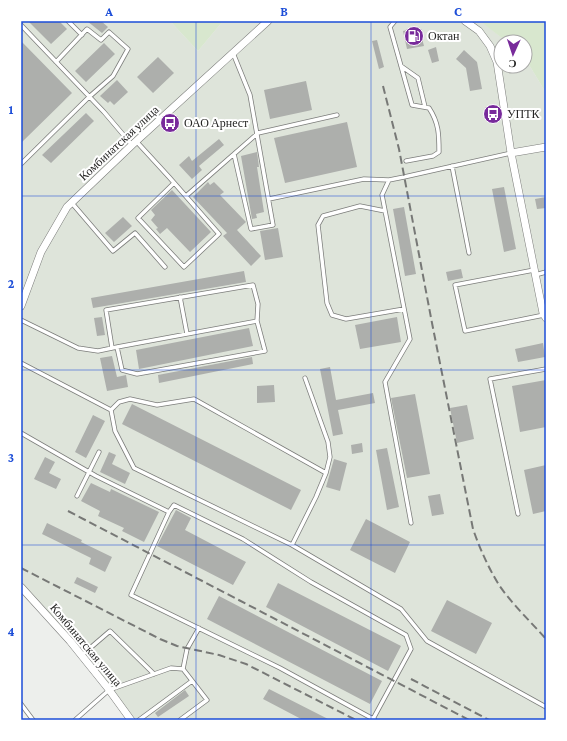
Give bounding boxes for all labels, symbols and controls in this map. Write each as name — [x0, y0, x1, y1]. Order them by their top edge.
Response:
text: A — [104, 4, 113, 19]
text: B — [280, 4, 288, 19]
text: C — [454, 4, 462, 19]
fuel station icon: Октан — [403, 25, 425, 47]
place label: Октан — [428, 29, 460, 43]
north arrow — [493, 34, 533, 74]
text: С — [508, 58, 517, 70]
text: 1 — [9, 102, 14, 117]
street label: Комбинатская улица — [76, 102, 162, 184]
bus stop icon: УПТК — [482, 103, 504, 125]
place label: УПТК — [507, 107, 540, 121]
bus stop icon: ОАО Арнест — [159, 112, 181, 134]
place label: ОАО Арнест — [184, 116, 249, 130]
text: 2 — [8, 276, 15, 291]
text: 3 — [8, 450, 14, 465]
street label: Комбинатская улица — [47, 601, 125, 690]
text: 4 — [7, 624, 15, 639]

